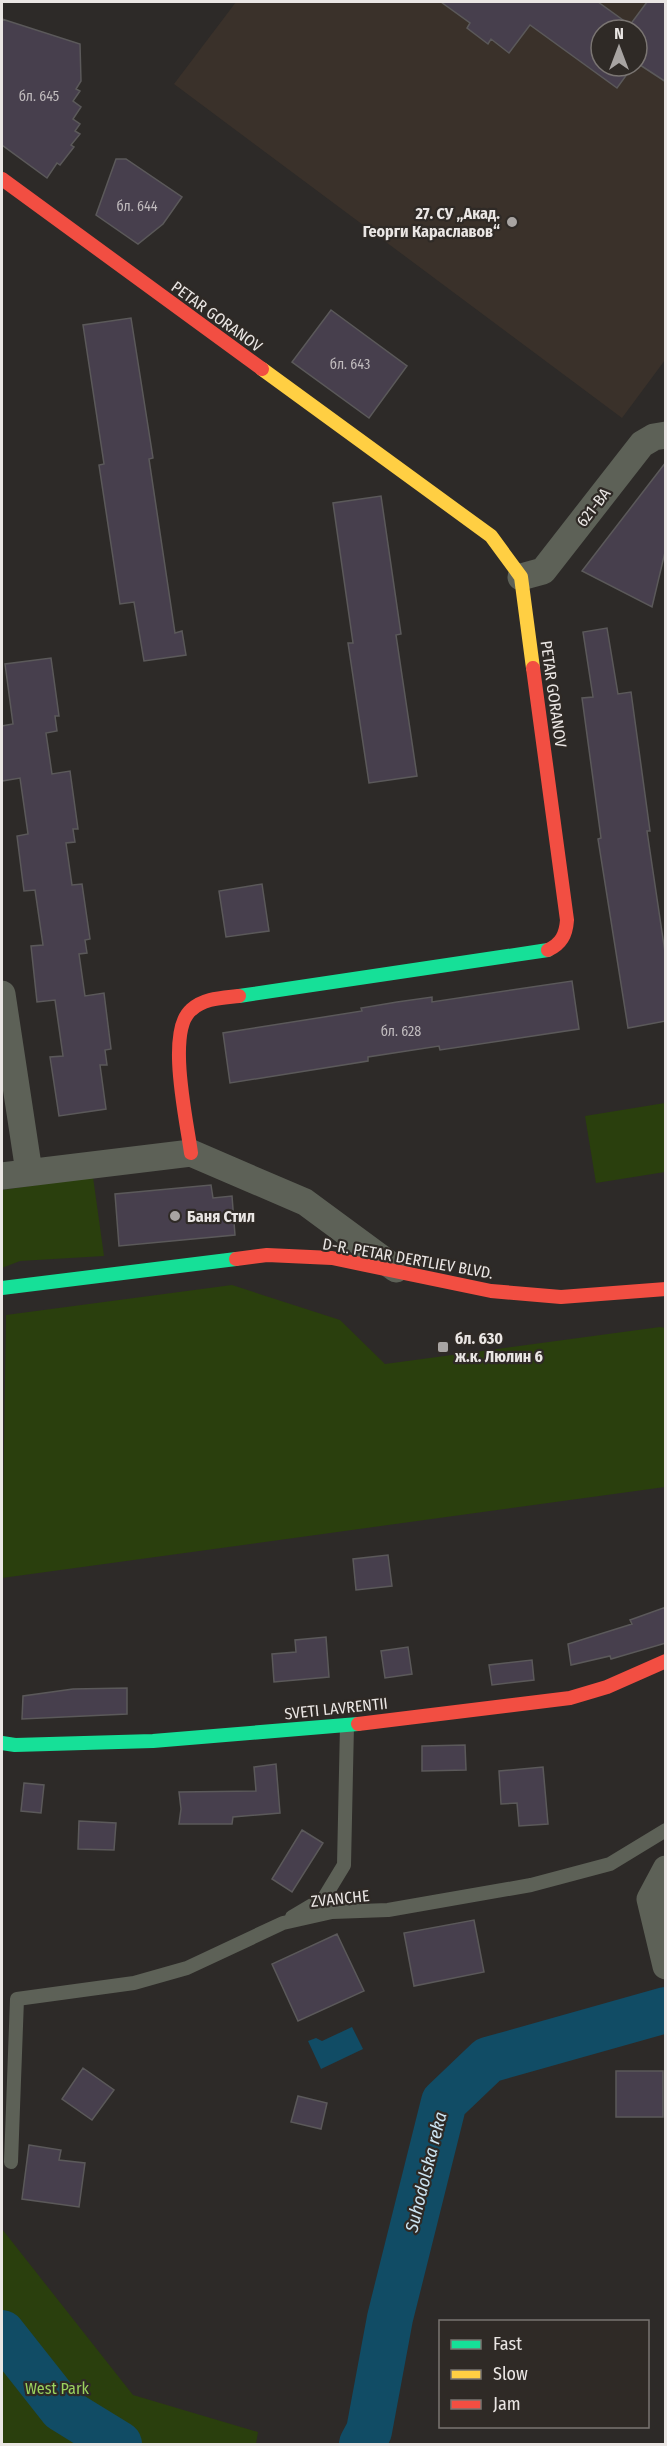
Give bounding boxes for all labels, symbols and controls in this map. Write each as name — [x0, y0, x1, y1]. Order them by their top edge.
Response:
north arrow — [589, 18, 649, 78]
text: N — [614, 24, 624, 43]
house number: бл. 645 — [19, 88, 59, 105]
house number: бл. 644 — [116, 198, 158, 215]
place label: 27. СУ „Акад. Георги Караславов“ — [363, 204, 500, 241]
marker: 27. СУ „Акад. Георги Караславов“ — [505, 215, 519, 229]
street label: PETAR GORANOV — [168, 277, 266, 356]
house number: бл. 643 — [330, 356, 370, 373]
street label: 621-ВА — [572, 484, 615, 530]
street label: PETAR GORANOV — [537, 639, 571, 749]
house number: бл. 628 — [381, 1023, 421, 1040]
place label: Баня Стил — [187, 1207, 255, 1226]
marker: Баня Стил — [168, 1209, 182, 1223]
street label: D-R. PETAR DERTLIEV BLVD. — [321, 1234, 495, 1283]
place label: бл. 630 ж.к. Люлин 6 — [454, 1329, 543, 1366]
marker: бл. 630 ж.к. Люлин 6 — [436, 1340, 450, 1354]
street label: SVETI LAVRENTII — [283, 1694, 389, 1723]
street label: ZVANCHE — [310, 1886, 370, 1911]
water label: Suhodolska reka — [400, 2110, 452, 2235]
legend — [439, 2320, 649, 2428]
text: Fast — [493, 2333, 522, 2355]
text: Slow — [493, 2363, 528, 2385]
park label: West Park — [25, 2379, 90, 2398]
text: Jam — [493, 2393, 521, 2415]

